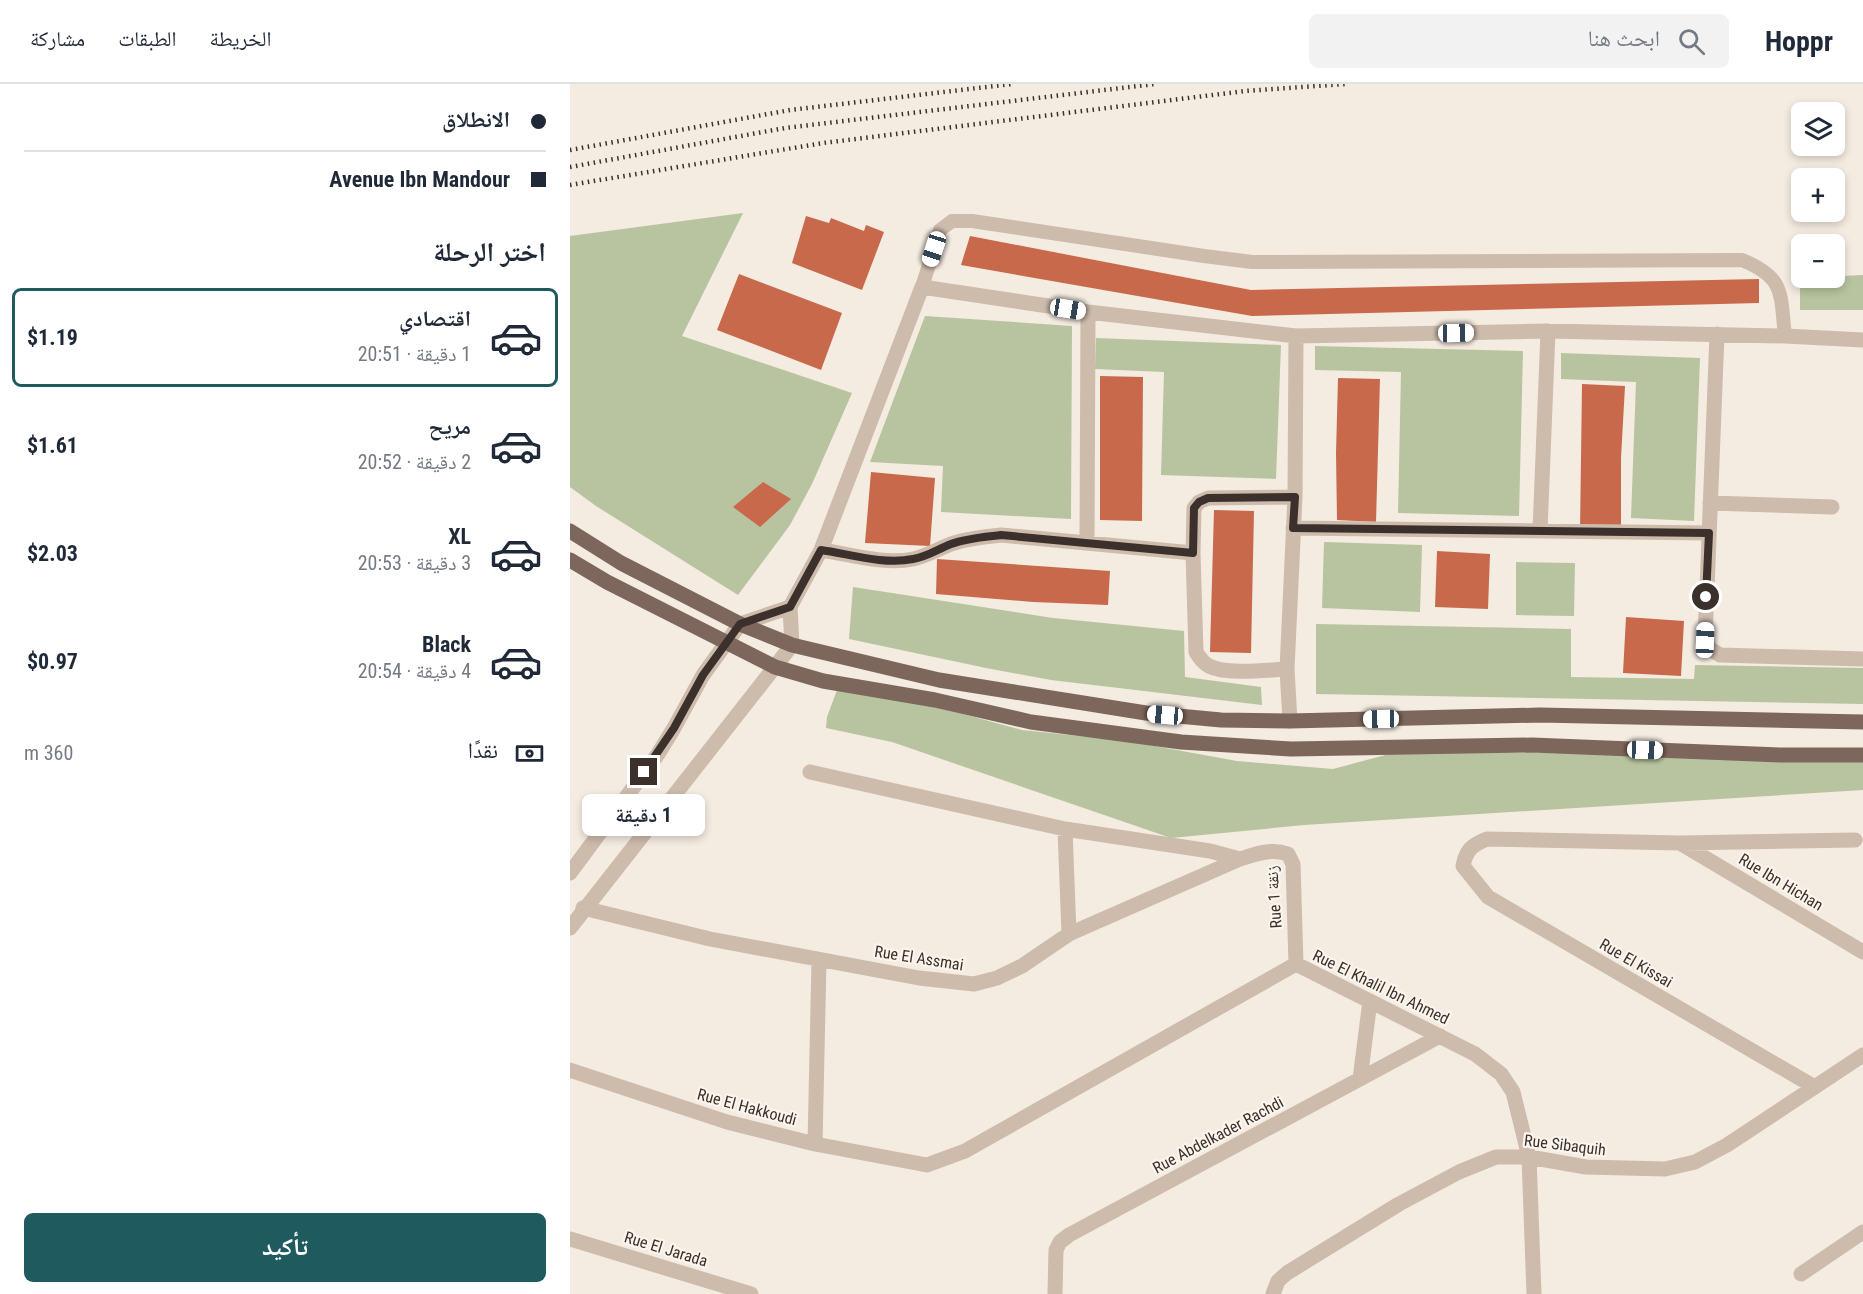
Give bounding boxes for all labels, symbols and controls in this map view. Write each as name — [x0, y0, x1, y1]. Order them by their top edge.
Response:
search box — [1309, 14, 1729, 68]
icon: search — [1675, 25, 1708, 58]
text: Hoppr — [1765, 25, 1833, 58]
text: ابحث هنا — [1588, 26, 1660, 51]
text: مشاركة — [30, 27, 85, 51]
text: الطبقات — [118, 27, 177, 51]
text: الخريطة — [210, 27, 271, 51]
map controls — [1791, 102, 1845, 288]
button: layers — [1791, 102, 1845, 156]
text: الانطلاق — [442, 107, 510, 132]
text: Avenue Ibn Mandour — [329, 167, 510, 192]
button: + — [1791, 168, 1845, 222]
car — [920, 229, 948, 269]
button: − — [1791, 234, 1845, 288]
text: اختر الرحلة — [433, 236, 546, 268]
car — [1049, 297, 1087, 321]
text: اقتصادي — [399, 306, 471, 331]
icon: car — [489, 311, 543, 365]
car — [1438, 324, 1474, 342]
text: $1.19 — [27, 325, 78, 350]
text: 1 دقيقة · 20:51 — [358, 342, 471, 366]
text: مريح — [428, 414, 471, 439]
icon: car — [489, 419, 543, 473]
text: $1.61 — [27, 433, 78, 458]
text: 2 دقيقة · 20:52 — [358, 450, 471, 474]
text: XL — [448, 524, 471, 549]
icon: car — [489, 527, 543, 581]
text: $2.03 — [27, 541, 78, 566]
text: 3 دقيقة · 20:53 — [358, 551, 471, 575]
route start — [1692, 583, 1719, 610]
car — [1695, 622, 1715, 658]
text: Black — [422, 632, 471, 657]
icon: car — [489, 635, 543, 689]
text: $0.97 — [27, 649, 78, 674]
text: 4 دقيقة · 20:54 — [358, 659, 471, 683]
car — [1146, 704, 1184, 726]
car — [1363, 710, 1399, 728]
icon: cash — [513, 737, 546, 770]
text: نقدًا — [468, 738, 498, 763]
car — [1627, 740, 1663, 760]
text: 360 m — [24, 741, 73, 765]
route end — [630, 758, 657, 785]
callout: 1 دقيقة — [583, 793, 706, 835]
text: 1 دقيقة — [615, 803, 672, 827]
street label: Rue Ibn Hichan — [1735, 849, 1827, 915]
street label: Rue 1 زنقة — [1262, 865, 1286, 929]
street label: Rue El Kissai — [1596, 935, 1676, 991]
street label: Rue El Assmai — [873, 942, 965, 974]
street label: Rue El Khalil Ibn Ahmed — [1310, 946, 1452, 1028]
street label: Rue El Hakkoudi — [695, 1085, 799, 1129]
street label: Rue Abdelkader Rachdi — [1149, 1092, 1287, 1178]
street label: Rue Sibaquih — [1523, 1131, 1607, 1159]
button: تأكيد — [24, 1213, 546, 1282]
street label: Rue El Jarada — [622, 1227, 710, 1271]

